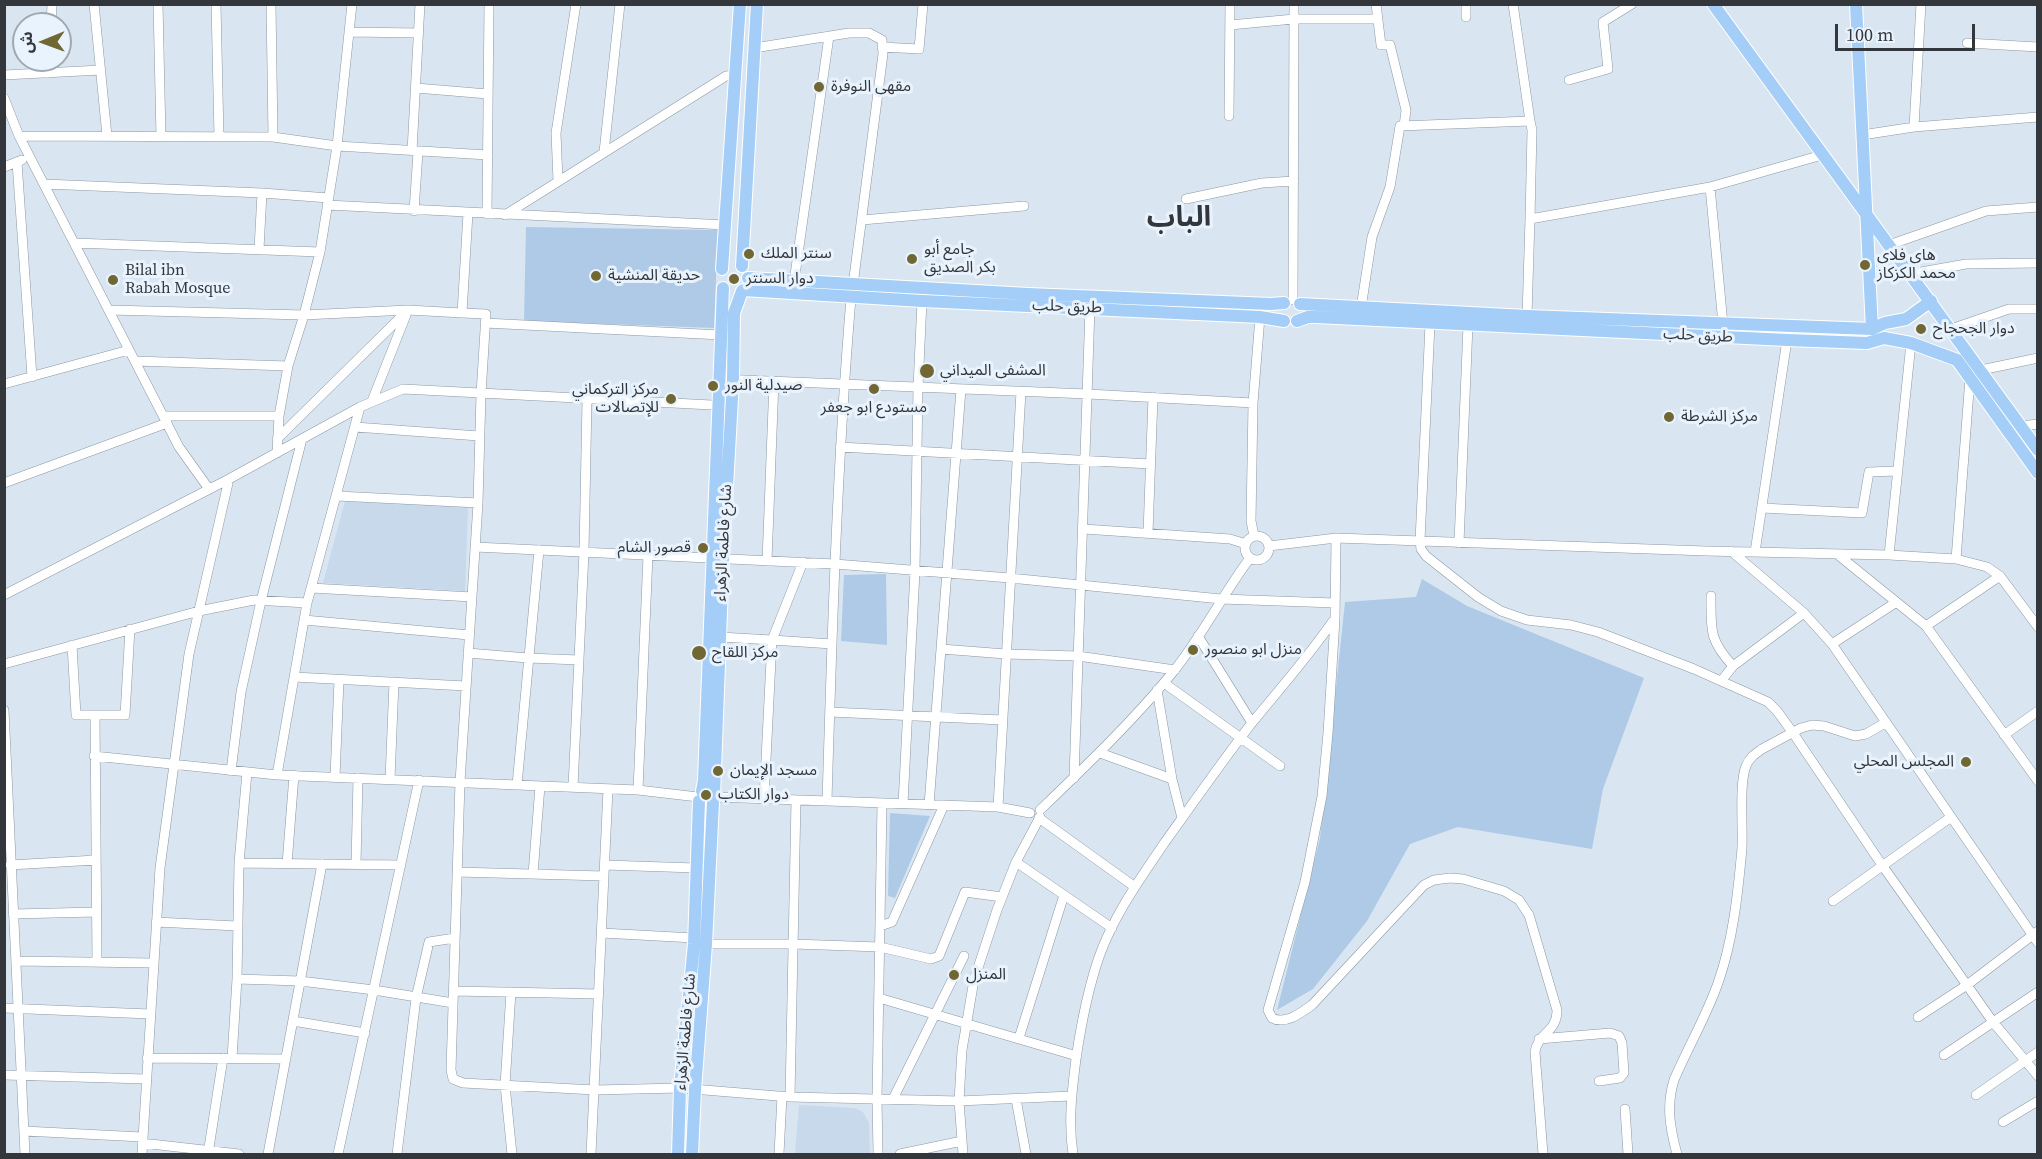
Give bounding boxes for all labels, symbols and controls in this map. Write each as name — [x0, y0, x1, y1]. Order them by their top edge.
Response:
north arrow — [12, 12, 72, 72]
scale bar — [1838, 12, 1978, 50]
text: 100 m — [1846, 22, 1893, 47]
text: ش — [15, 31, 37, 53]
place label: مقهى النوفرة — [831, 77, 911, 97]
marker: مقهى النوفرة — [812, 80, 826, 94]
district label: الباب — [1147, 202, 1211, 236]
place label: جامع أبو بكر الصديق — [924, 240, 996, 278]
place label: سنتر الملك — [761, 244, 832, 264]
place label: هاي فلاي محمد الكزكاز — [1877, 246, 1956, 284]
marker: سنتر الملك — [742, 247, 756, 261]
marker: جامع أبو بكر الصديق — [905, 252, 919, 266]
marker: هاي فلاي محمد الكزكاز — [1858, 258, 1872, 272]
place label: Bilal ibn Rabah Mosque — [125, 261, 230, 299]
place label: حديقة المنشية — [608, 266, 700, 286]
marker: حديقة المنشية — [589, 269, 603, 283]
place label: دوار السنتر — [746, 269, 814, 289]
marker: دوار السنتر — [727, 272, 741, 286]
marker: Bilal ibn Rabah Mosque — [106, 273, 120, 287]
street label: طريق حلب — [1032, 296, 1102, 318]
place label: دوار الجحجاح — [1933, 319, 2015, 339]
marker: دوار الجحجاح — [1914, 322, 1928, 336]
street label: طريق حلب — [1663, 325, 1733, 347]
place label: المشفى الميداني — [940, 361, 1046, 381]
marker: المشفى الميداني — [918, 362, 936, 380]
place label: صيدلية النور — [725, 376, 802, 396]
marker: صيدلية النور — [706, 379, 720, 393]
place label: مركز التركماني للإتصالات — [572, 380, 659, 418]
marker: مستودع ابو جعفر — [867, 382, 881, 396]
marker: مركز التركماني للإتصالات — [664, 392, 678, 406]
place label: مستودع ابو جعفر — [821, 398, 927, 418]
place label: مركز الشرطة — [1681, 407, 1758, 427]
marker: مركز الشرطة — [1662, 410, 1676, 424]
street label: شارع فاطمة الزهراء — [711, 484, 737, 602]
place label: قصور الشام — [618, 538, 691, 558]
marker: قصور الشام — [696, 541, 710, 555]
place label: منزل ابو منصور — [1205, 640, 1302, 660]
place label: مركز اللقاح — [712, 643, 778, 663]
marker: منزل ابو منصور — [1186, 643, 1200, 657]
marker: مركز اللقاح — [690, 644, 708, 662]
place label: المجلس المحلي — [1854, 752, 1954, 772]
marker: المجلس المحلي — [1959, 755, 1973, 769]
place label: مسجد الإيمان — [730, 761, 817, 781]
marker: مسجد الإيمان — [711, 764, 725, 778]
place label: دوار الكتاب — [718, 785, 789, 805]
marker: دوار الكتاب — [699, 788, 713, 802]
place label: المنزل — [966, 965, 1006, 985]
marker: المنزل — [947, 968, 961, 982]
street label: شارع فاطمة الزهراء — [671, 973, 701, 1091]

